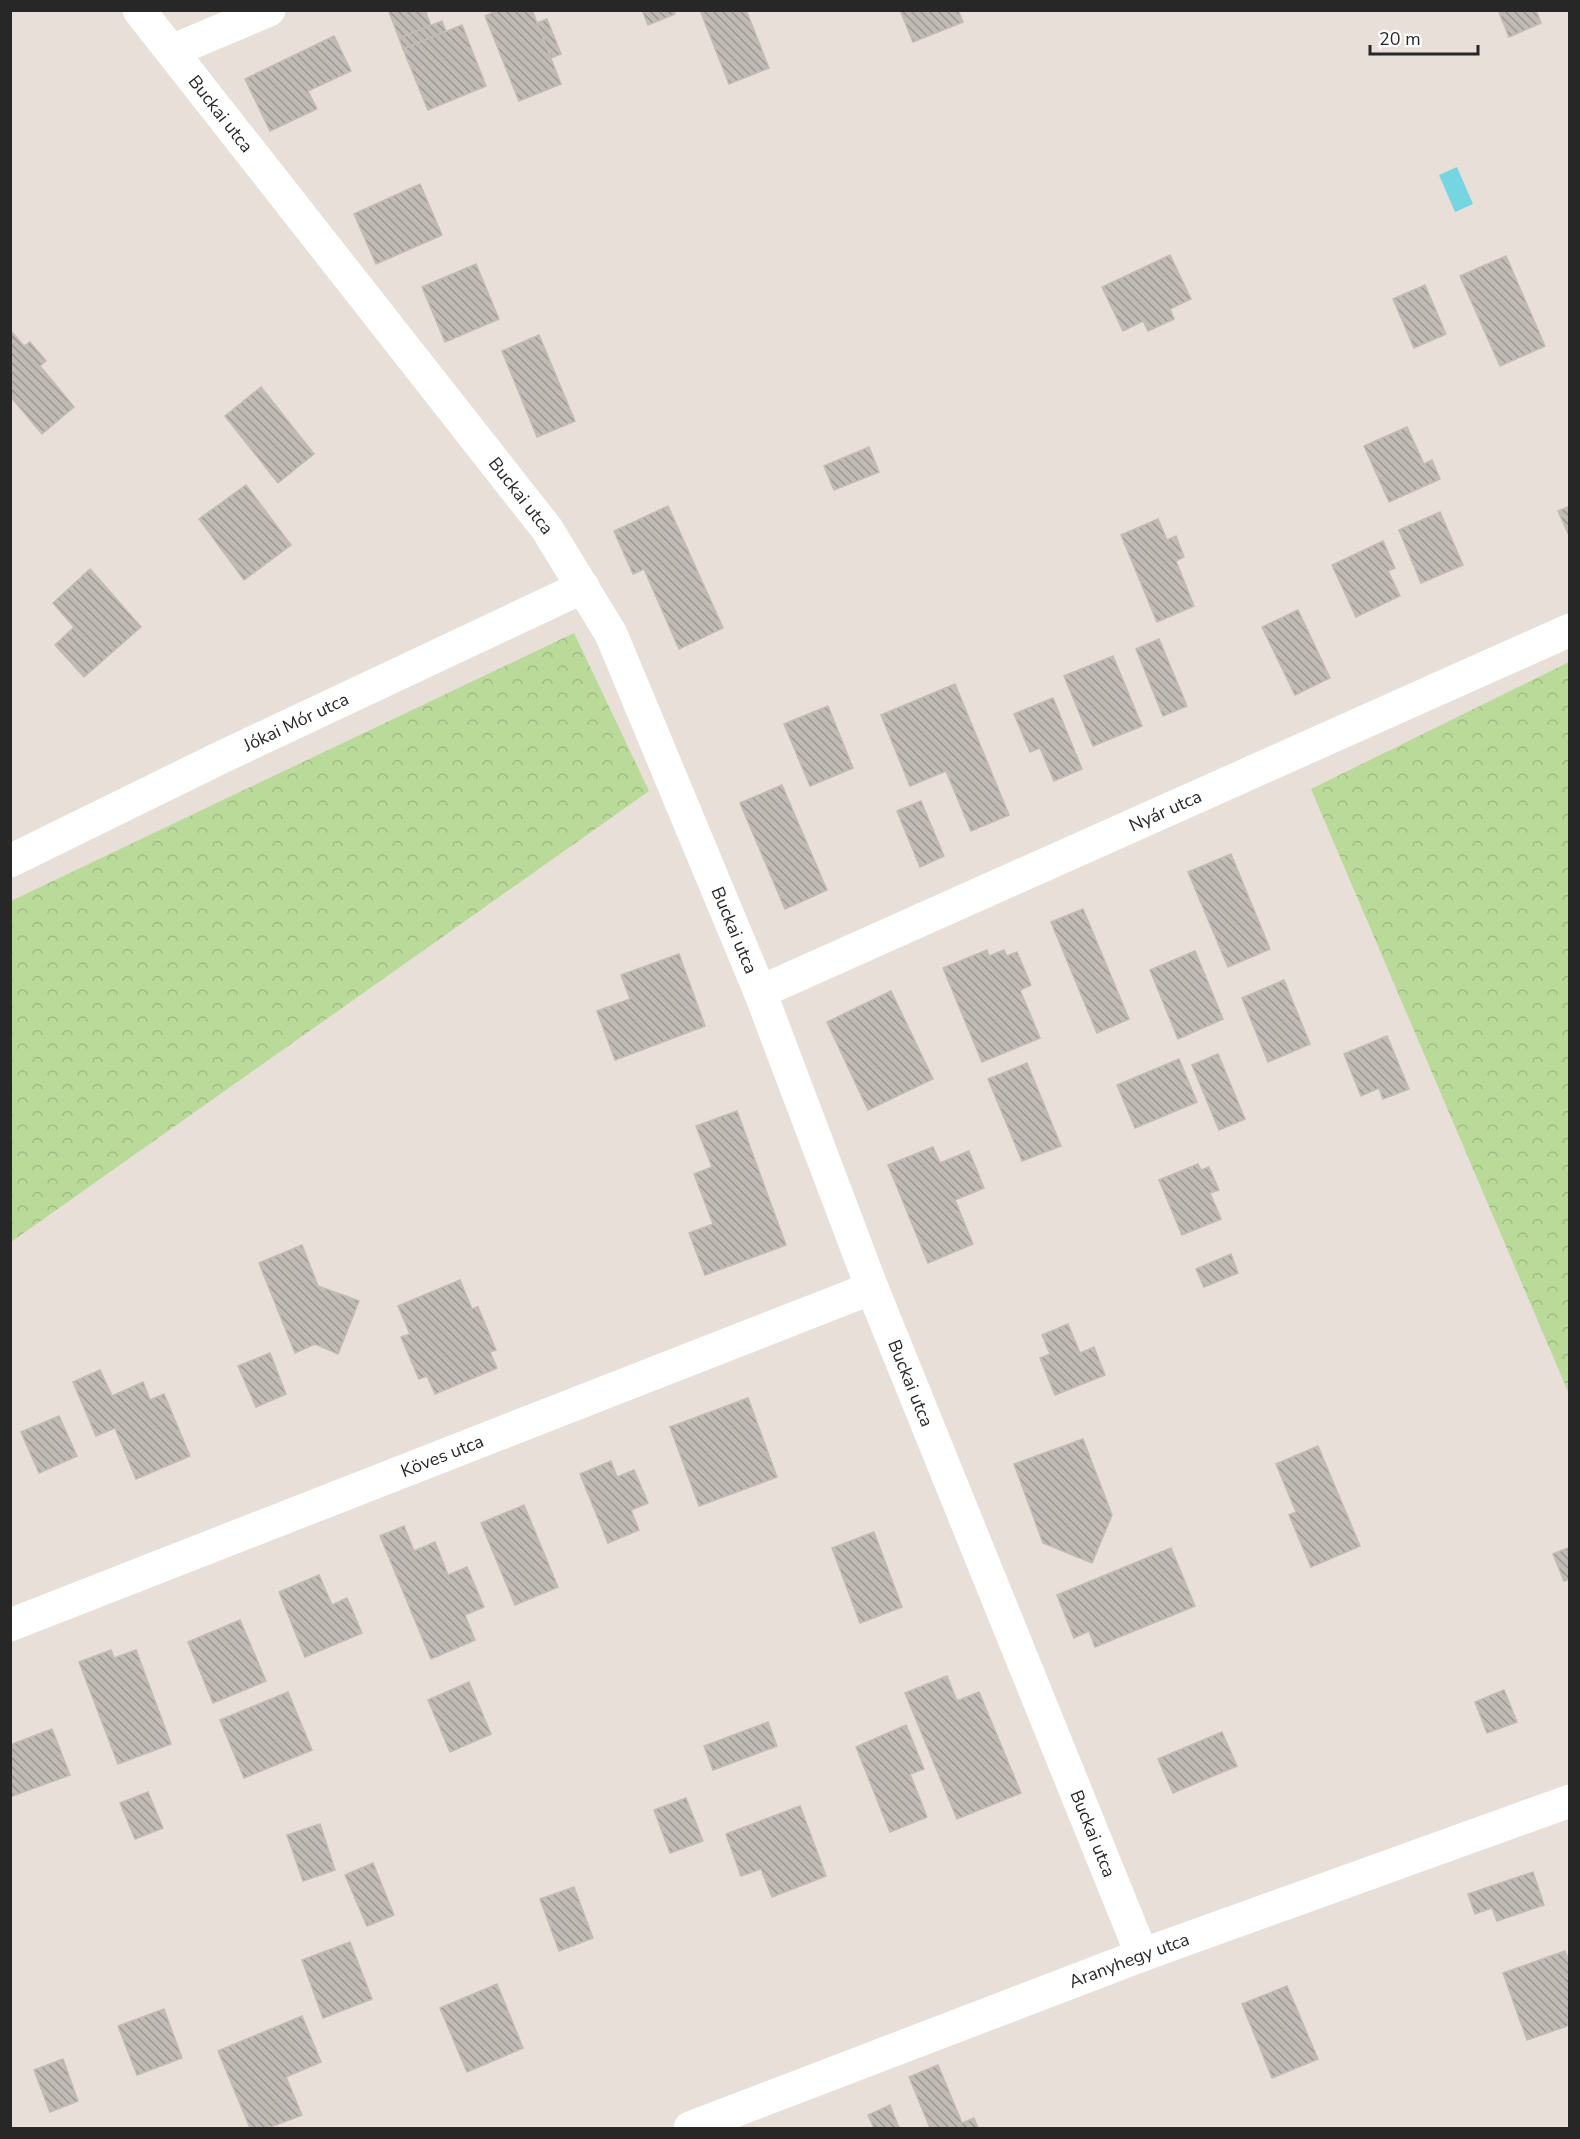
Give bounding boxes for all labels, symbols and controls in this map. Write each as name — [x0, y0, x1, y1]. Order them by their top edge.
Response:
scale bar — [1370, 18, 1478, 56]
text: 20 m — [1379, 27, 1421, 51]
street label: Buckai utca — [183, 70, 258, 157]
street label: Buckai utca — [483, 452, 559, 539]
street label: Jókai Mór utca — [239, 687, 353, 758]
street label: Nyár utca — [1125, 784, 1205, 838]
street label: Buckai utca — [706, 883, 763, 977]
street label: Buckai utca — [882, 1336, 939, 1430]
street label: Köves utca — [397, 1429, 487, 1483]
street label: Buckai utca — [1064, 1786, 1121, 1881]
street label: Aranyhegy utca — [1065, 1927, 1193, 1994]

